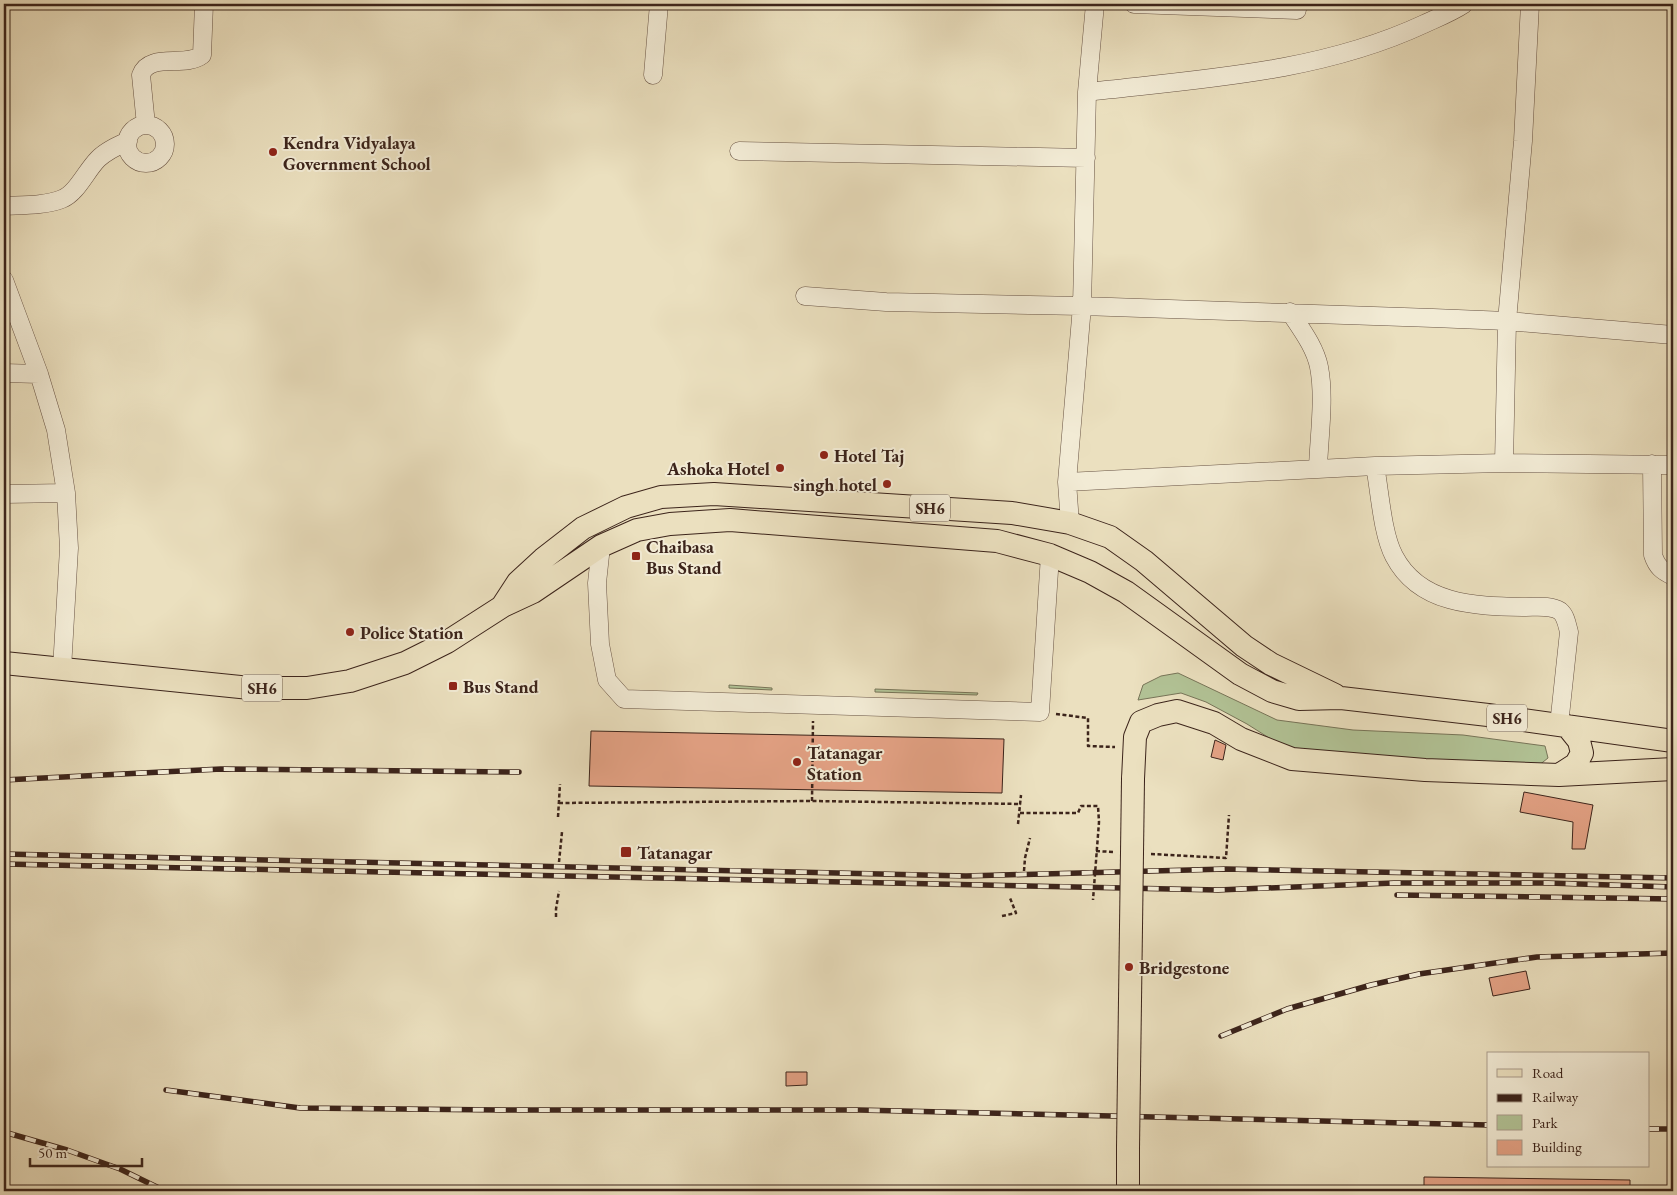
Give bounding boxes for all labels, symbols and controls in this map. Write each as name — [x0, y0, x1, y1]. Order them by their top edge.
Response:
place label: Kendra Vidyalaya Government School — [283, 131, 431, 175]
marker: Kendra Vidyalaya Government School — [267, 146, 279, 158]
place label: Hotel Taj — [834, 444, 904, 467]
marker: Hotel Taj — [818, 449, 830, 461]
place label: Ashoka Hotel — [666, 457, 770, 480]
marker: Ashoka Hotel — [774, 462, 786, 474]
place label: singh hotel — [793, 473, 877, 496]
marker: singh hotel — [881, 478, 893, 490]
road number: SH6 — [910, 494, 950, 522]
place label: Chaibasa Bus Stand — [646, 535, 722, 579]
marker: Chaibasa Bus Stand — [630, 550, 642, 562]
place label: Police Station — [360, 621, 464, 644]
marker: Police Station — [344, 626, 356, 638]
road number: SH6 — [242, 674, 282, 701]
place label: Bus Stand — [463, 675, 539, 698]
marker: Bus Stand — [447, 680, 459, 692]
road number: SH6 — [1487, 704, 1527, 731]
place label: Tatanagar Station — [807, 741, 883, 785]
marker: Tatanagar Station — [791, 756, 803, 768]
place label: Tatanagar — [637, 841, 713, 864]
marker: Tatanagar — [619, 845, 633, 859]
place label: Bridgestone — [1139, 956, 1230, 979]
marker: Bridgestone — [1123, 961, 1135, 973]
legend — [1487, 1052, 1650, 1168]
text: Road — [1532, 1063, 1564, 1082]
text: Railway — [1532, 1087, 1579, 1106]
text: Park — [1532, 1113, 1559, 1132]
scale bar — [30, 1135, 142, 1167]
text: Building — [1532, 1137, 1582, 1156]
text: 50 m — [38, 1143, 67, 1162]

